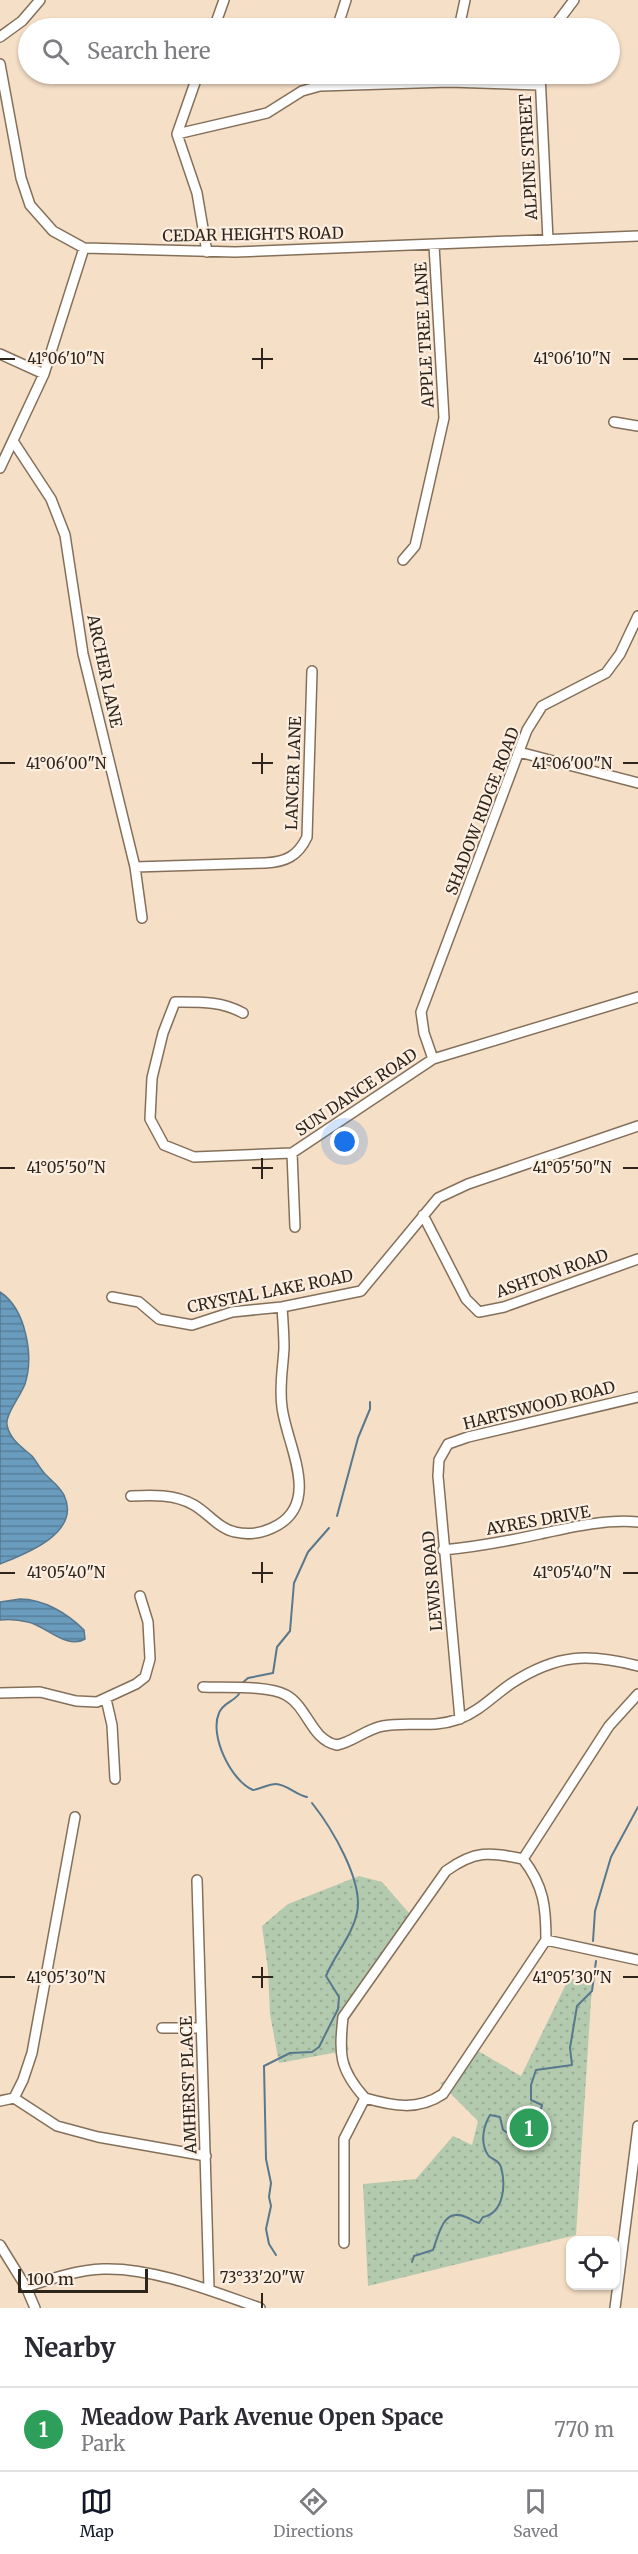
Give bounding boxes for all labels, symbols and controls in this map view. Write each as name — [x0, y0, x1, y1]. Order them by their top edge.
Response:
search box — [18, 18, 620, 84]
icon: search — [39, 35, 72, 68]
text: Search here — [87, 37, 210, 65]
street label: ALPINE STREET — [515, 93, 541, 222]
street label: CEDAR HEIGHTS ROAD — [162, 222, 344, 246]
street label: APPLE TREE LANE — [410, 261, 438, 409]
text: 41°06'10"N — [27, 349, 105, 368]
text: 41°06'10"N — [533, 349, 611, 368]
street label: ARCHER LANE — [83, 612, 127, 730]
street label: LANCER LANE — [281, 715, 305, 830]
street label: SHADOW RIDGE ROAD — [441, 724, 523, 898]
text: 41°06'00"N — [26, 754, 107, 773]
text: 41°06'00"N — [532, 754, 613, 773]
street label: SUN DANCE ROAD — [291, 1044, 421, 1140]
your location — [330, 1127, 359, 1156]
text: 41°05'50"N — [26, 1158, 106, 1177]
text: 41°05'50"N — [532, 1158, 612, 1177]
street label: ASHTON ROAD — [492, 1244, 611, 1302]
street label: CRYSTAL LAKE ROAD — [185, 1265, 355, 1317]
street label: HARTSWOOD ROAD — [461, 1376, 617, 1434]
street label: AYRES DRIVE — [483, 1501, 592, 1539]
street label: LEWIS ROAD — [418, 1530, 446, 1632]
text: 41°05'40"N — [27, 1563, 106, 1582]
text: 41°05'40"N — [533, 1563, 612, 1582]
text: 41°05'30"N — [26, 1968, 106, 1987]
text: 41°05'30"N — [532, 1968, 612, 1987]
street label: AMHERST PLACE — [176, 2015, 200, 2155]
pin: 1 — [510, 2106, 548, 2150]
map controls — [566, 2236, 620, 2290]
button: locate — [566, 2236, 620, 2290]
scale bar — [18, 2266, 148, 2294]
text: 73°33'20"W — [220, 2268, 305, 2287]
text: 100 m — [27, 2269, 74, 2289]
text: Nearby — [24, 2331, 116, 2364]
text: Meadow Park Avenue Open Space — [81, 2403, 443, 2431]
text: 1 — [39, 2417, 48, 2442]
text: 770 m — [554, 2417, 614, 2442]
text: Park — [81, 2431, 125, 2456]
tab: Map — [80, 2485, 114, 2541]
tab: Directions — [273, 2485, 353, 2541]
tab: Saved — [513, 2485, 558, 2541]

